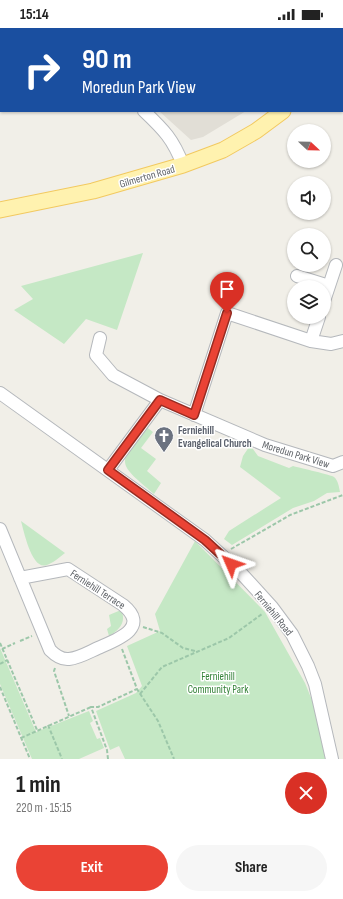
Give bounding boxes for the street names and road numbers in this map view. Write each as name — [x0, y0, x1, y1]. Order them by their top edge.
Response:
street label: Gilmerton Road — [118, 162, 177, 191]
street label: Moredun Park View — [261, 438, 331, 471]
street label: Ferniehill Terrace — [68, 567, 128, 612]
street label: Ferniehill Road — [252, 588, 296, 639]

